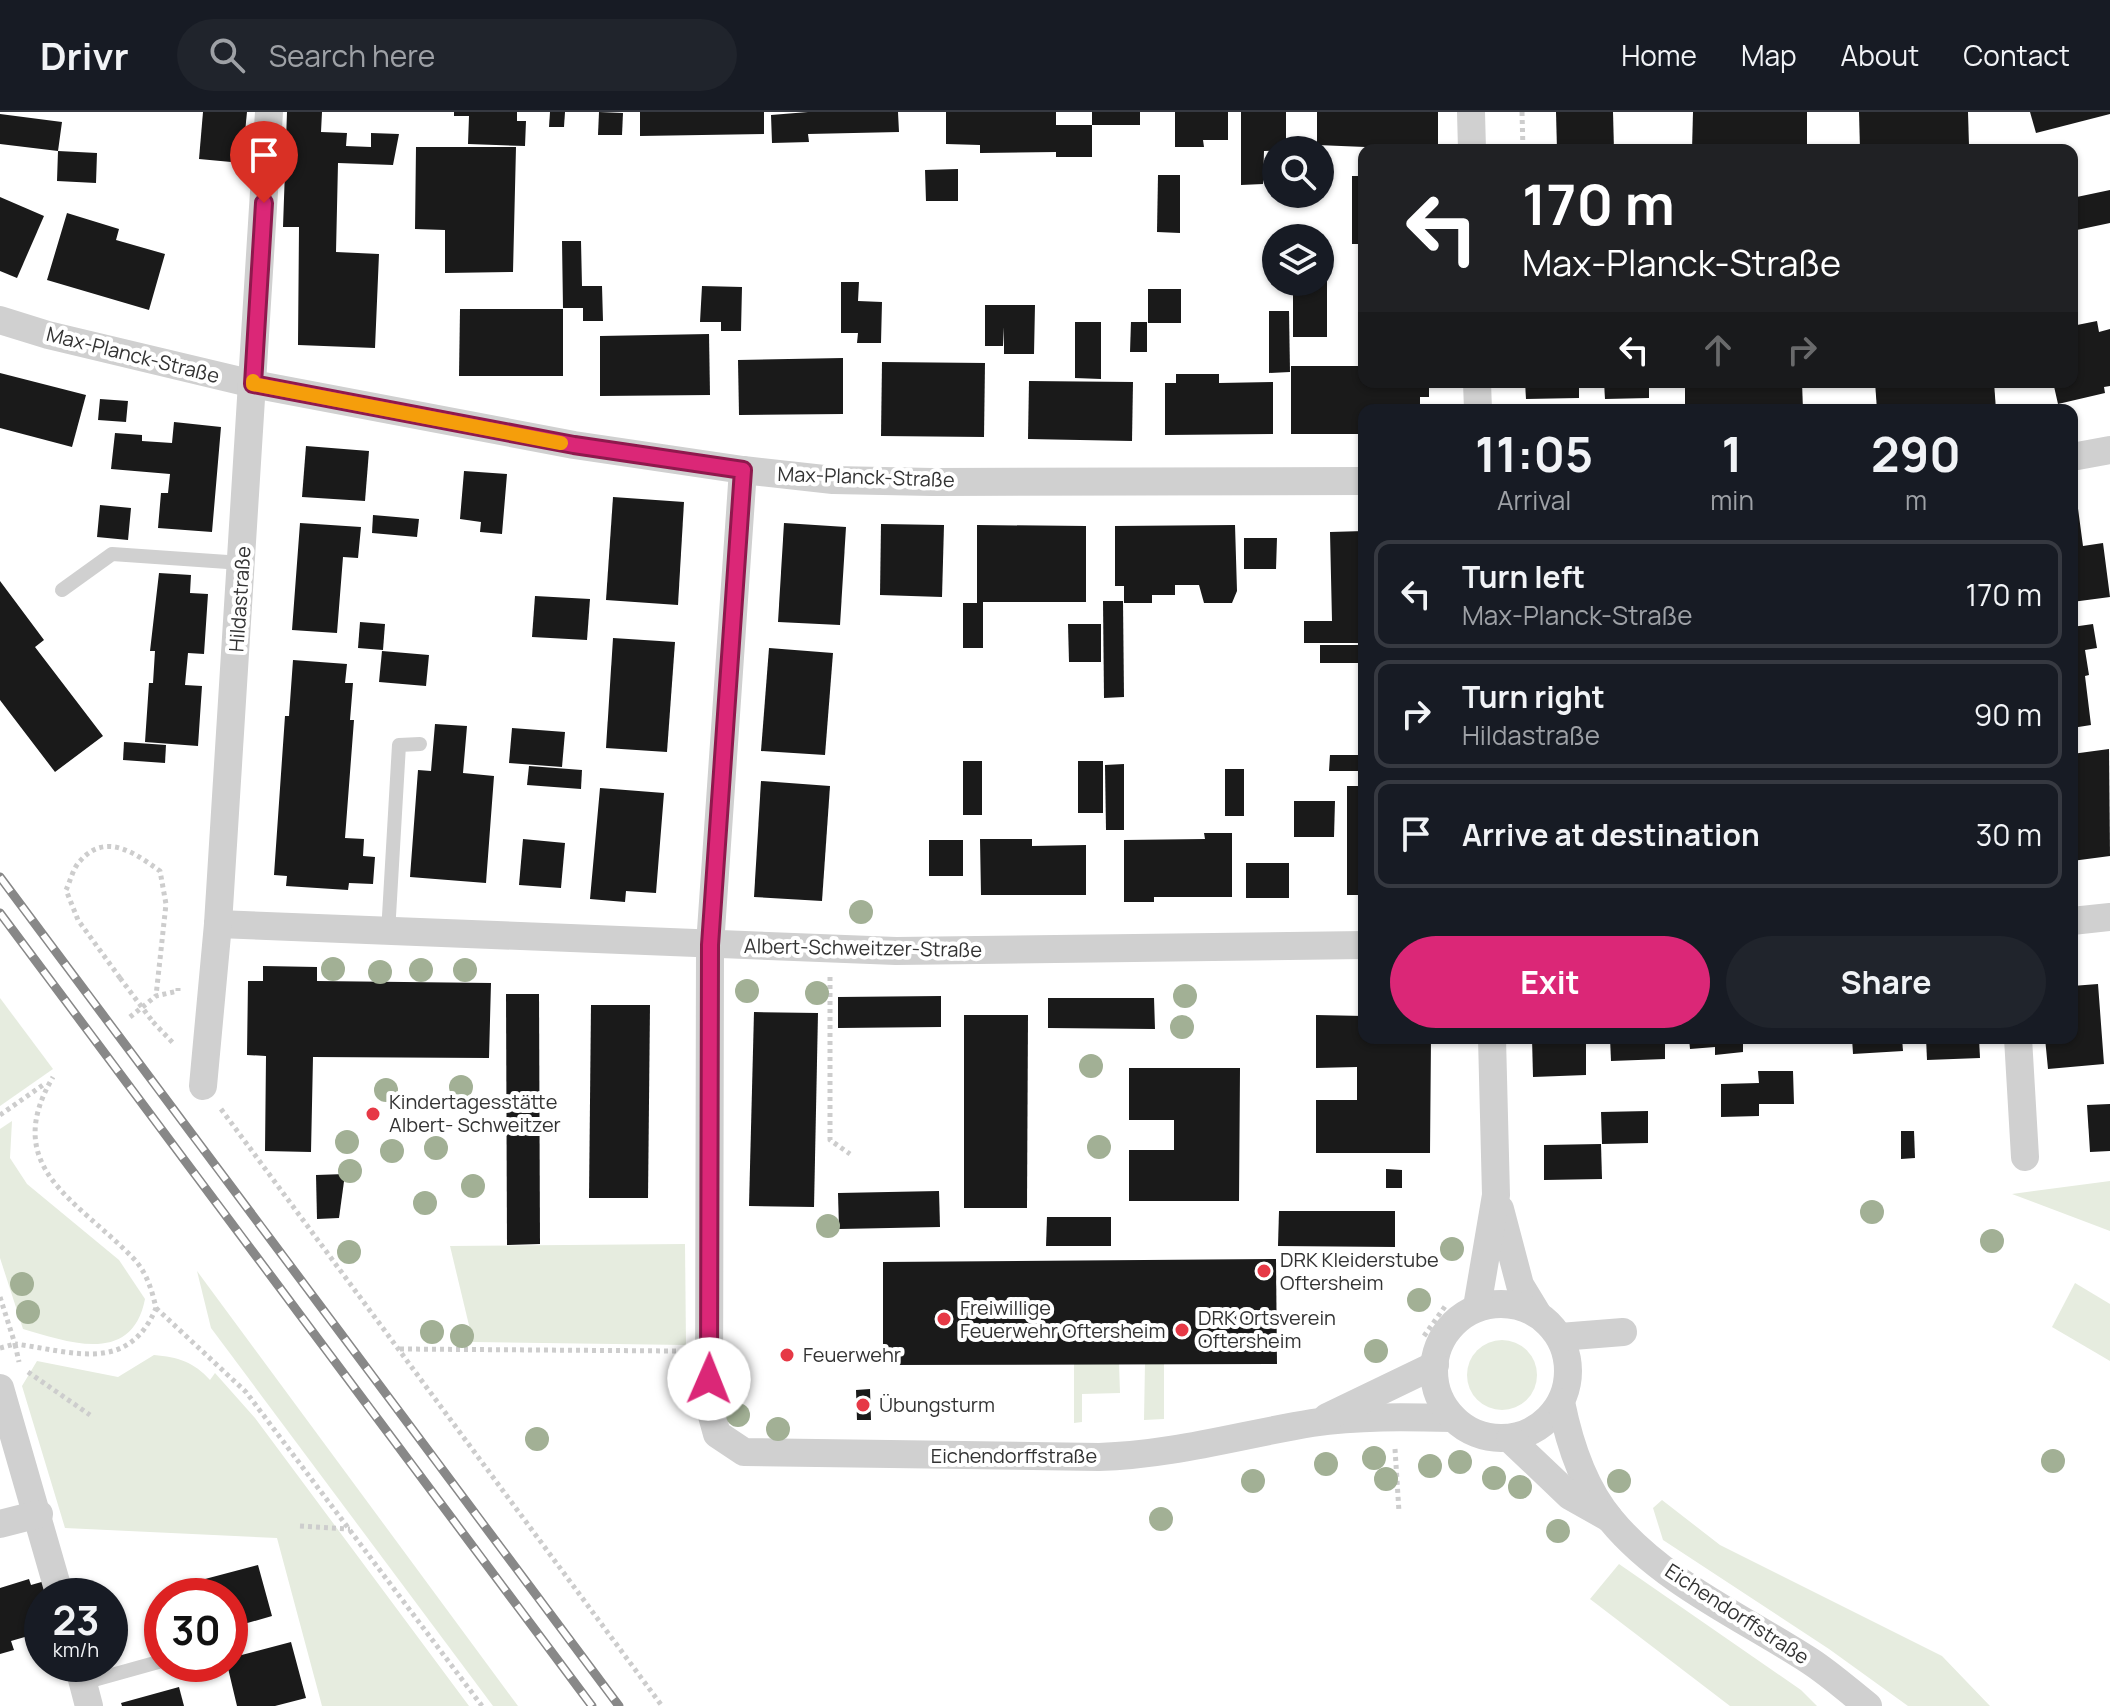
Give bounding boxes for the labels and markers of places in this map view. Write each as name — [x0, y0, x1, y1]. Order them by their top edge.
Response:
pin — [230, 121, 298, 203]
place label: Kindertagesstätte Albert- Schweitzer — [389, 1088, 561, 1138]
marker: Kindertagesstätte Albert- Schweitzer — [364, 1105, 382, 1123]
place label: DRK Kleiderstube Oftersheim — [1280, 1246, 1439, 1296]
marker: DRK Kleiderstube Oftersheim — [1255, 1262, 1273, 1280]
place label: Freiwillige Feuerwehr Oftersheim — [960, 1294, 1165, 1344]
place label: DRK Ortsverein Oftersheim — [1198, 1304, 1336, 1354]
marker: Freiwillige Feuerwehr Oftersheim — [935, 1310, 953, 1328]
marker: DRK Ortsverein Oftersheim — [1173, 1321, 1191, 1339]
place label: Feuerwehr — [803, 1341, 901, 1368]
marker: Feuerwehr — [778, 1346, 796, 1364]
place label: Übungsturm — [879, 1391, 995, 1418]
marker: Übungsturm — [854, 1396, 872, 1414]

